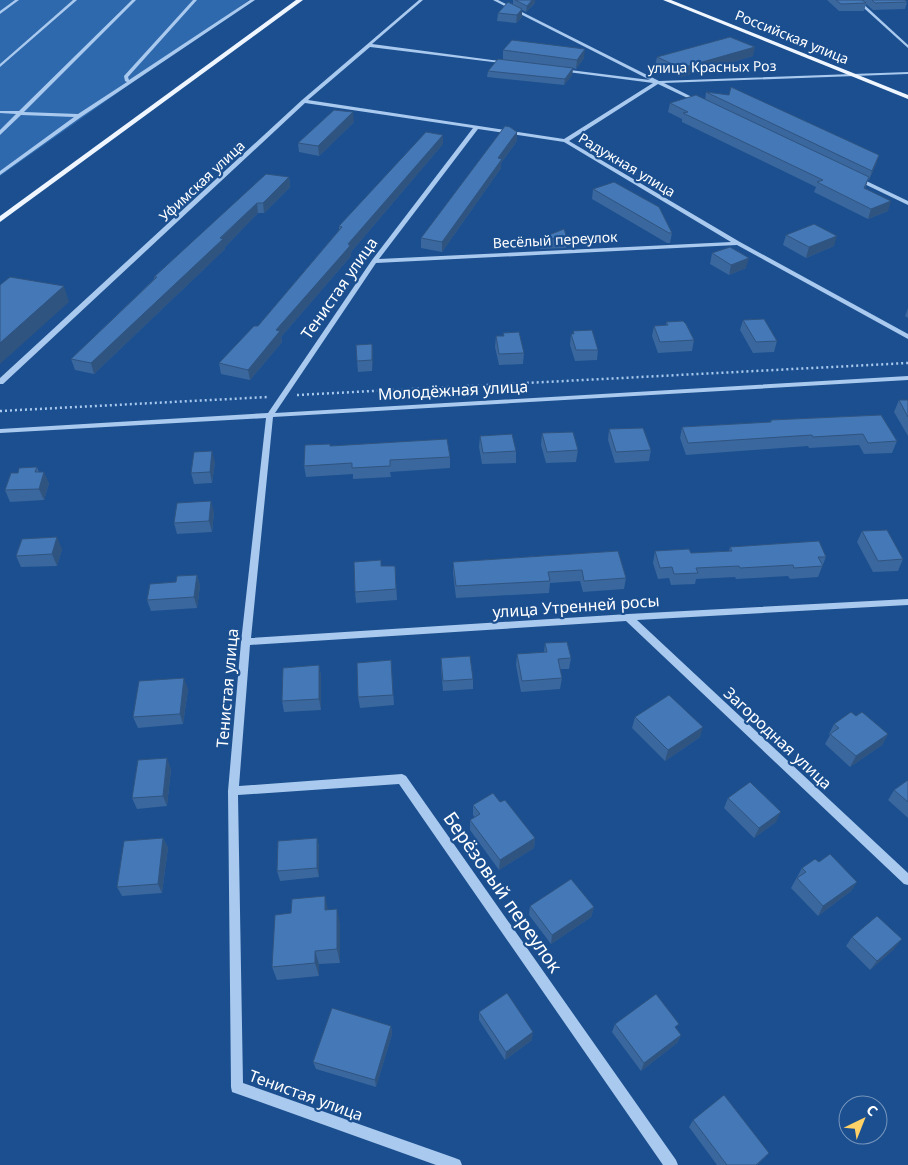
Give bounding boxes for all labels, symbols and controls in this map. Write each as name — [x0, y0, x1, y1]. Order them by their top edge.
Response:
street label: Российская улица — [733, 5, 852, 68]
street label: улица Красных Роз — [647, 56, 777, 77]
street label: Радужная улица — [575, 128, 679, 201]
street label: Уфимская улица — [155, 136, 249, 225]
street label: Весёлый переулок — [492, 227, 618, 252]
street label: Тенистая улица — [296, 233, 382, 343]
street label: Молодёжная улица — [377, 375, 529, 405]
street label: улица Утренней росы — [492, 589, 660, 623]
street label: Тенистая улица — [211, 627, 243, 749]
street label: Загородная улица — [719, 682, 837, 794]
street label: Берёзовый переулок — [437, 806, 569, 978]
street label: Тенистая улица — [246, 1064, 366, 1126]
north arrow — [838, 1095, 888, 1145]
text: С — [862, 1100, 882, 1120]

